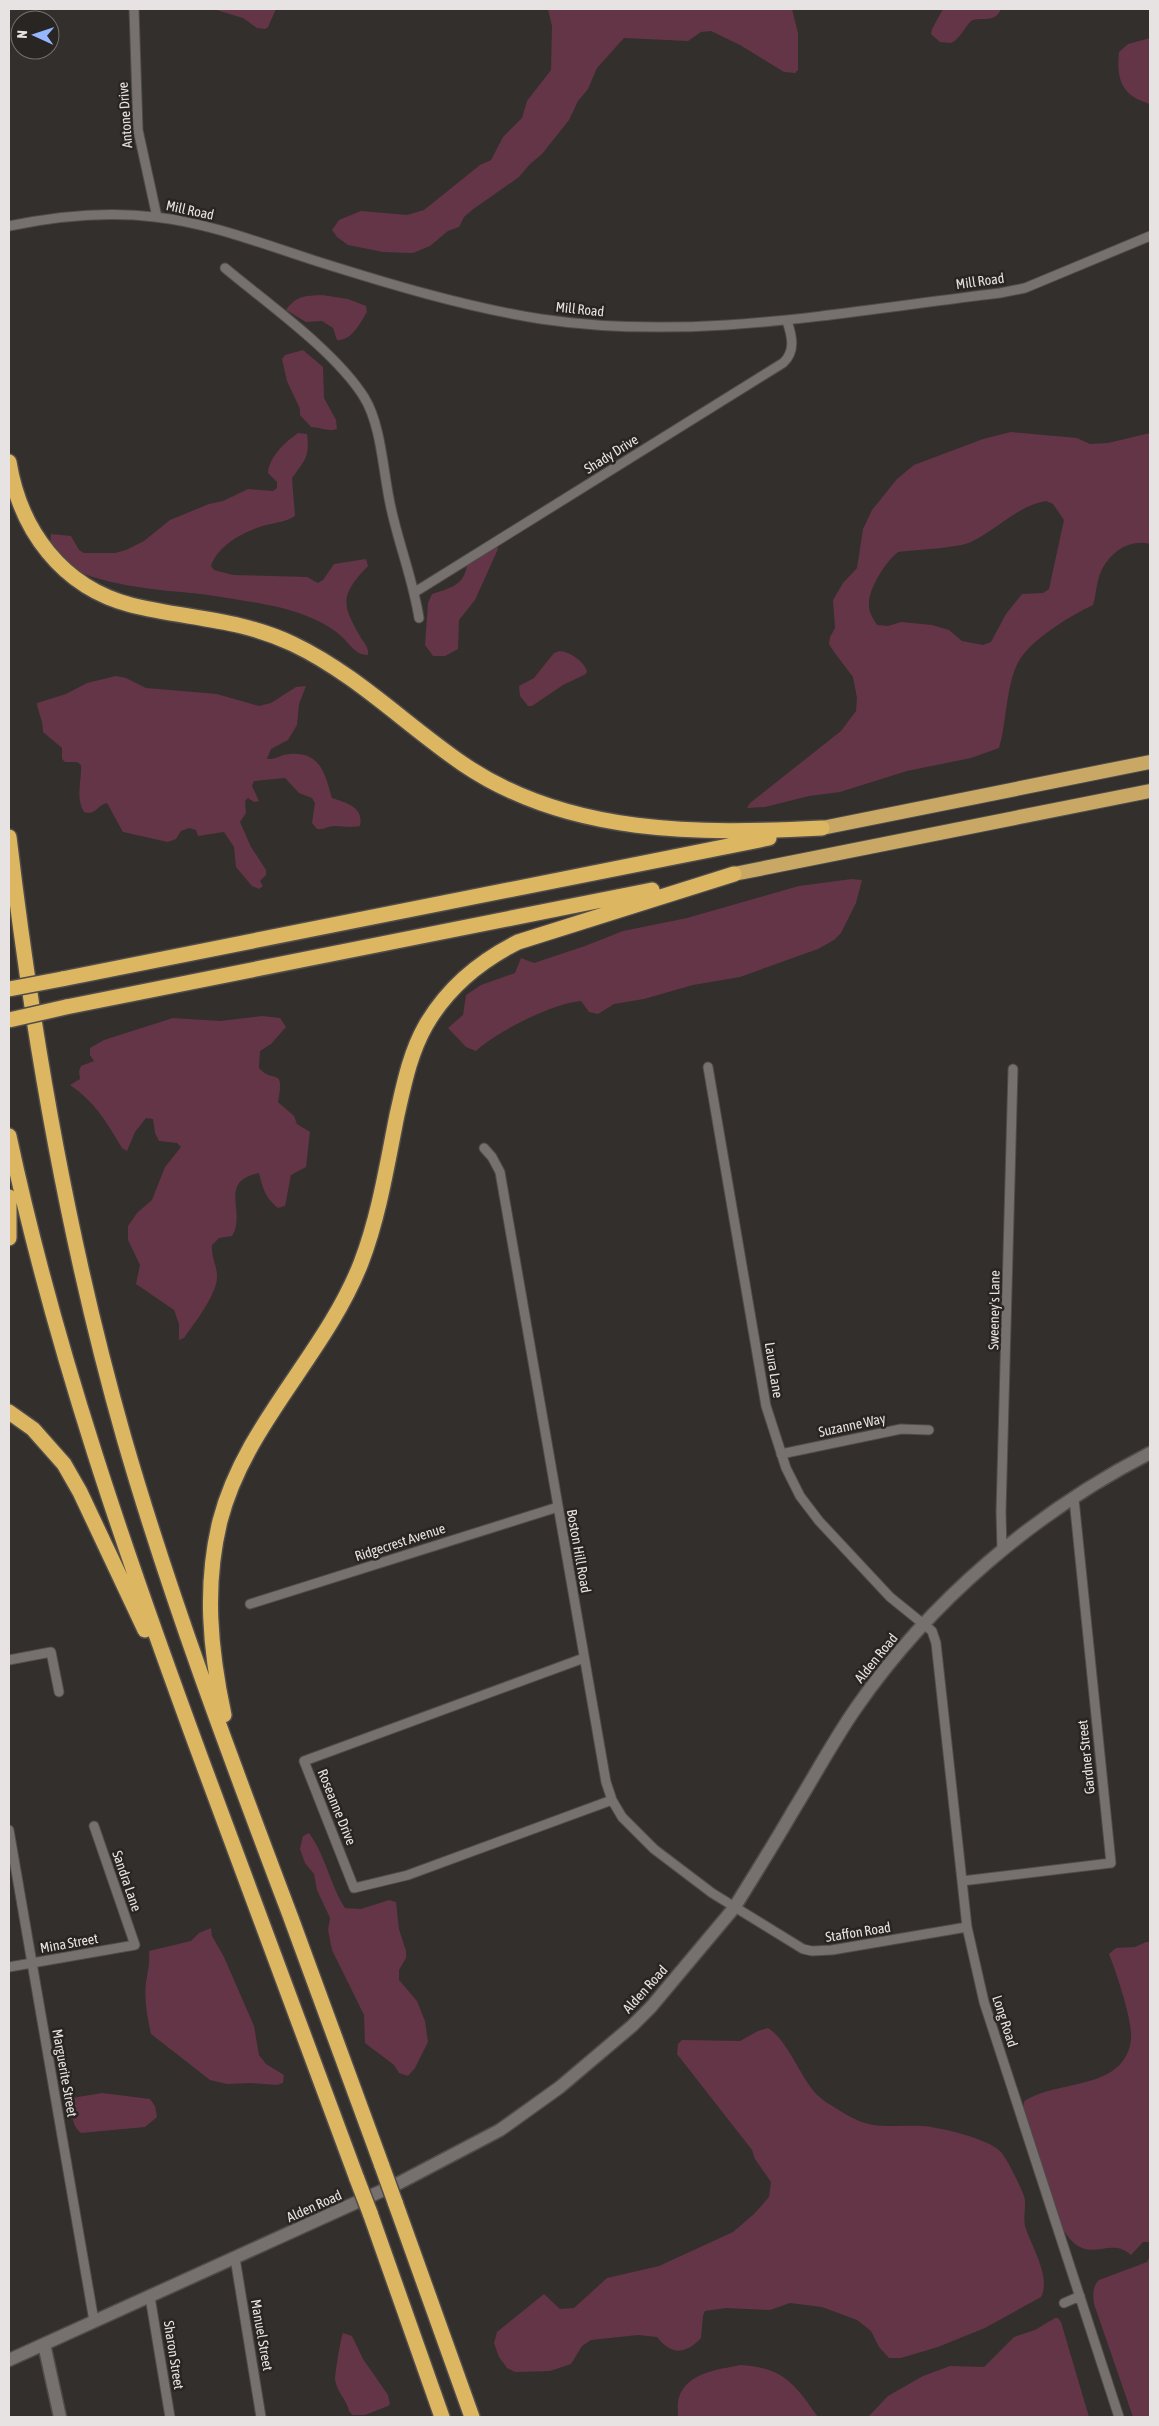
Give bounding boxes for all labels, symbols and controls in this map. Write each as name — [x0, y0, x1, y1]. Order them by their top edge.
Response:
north arrow — [10, 10, 60, 60]
text: N — [14, 30, 30, 39]
street label: Antone Drive — [115, 81, 135, 149]
street label: Mill Road — [165, 197, 215, 223]
street label: Mill Road — [955, 270, 1005, 292]
street label: Mill Road — [555, 299, 605, 319]
street label: Shady Drive — [581, 431, 641, 477]
street label: Sweeney's Lane — [985, 1270, 1003, 1350]
street label: Laura Lane — [762, 1341, 786, 1399]
street label: Suzanne Way — [817, 1410, 887, 1440]
street label: Boston Hill Road — [564, 1508, 594, 1594]
street label: Ridgecrest Avenue — [353, 1520, 447, 1564]
street label: Alden Road — [851, 1630, 901, 1686]
street label: Gardner Street — [1074, 1719, 1098, 1795]
street label: Roseanne Drive — [315, 1767, 359, 1847]
street label: Sandra Lane — [109, 1849, 145, 1913]
street label: Staffon Road — [824, 1919, 892, 1945]
street label: Mina Street — [39, 1930, 99, 1956]
street label: Alden Road — [619, 1962, 671, 2016]
street label: Long Road — [989, 1993, 1021, 2049]
street label: Marguerite Street — [49, 2028, 81, 2118]
street label: Alden Road — [284, 2187, 344, 2225]
street label: Manuel Street — [248, 2298, 276, 2372]
street label: Sharon Street — [161, 2320, 187, 2390]

